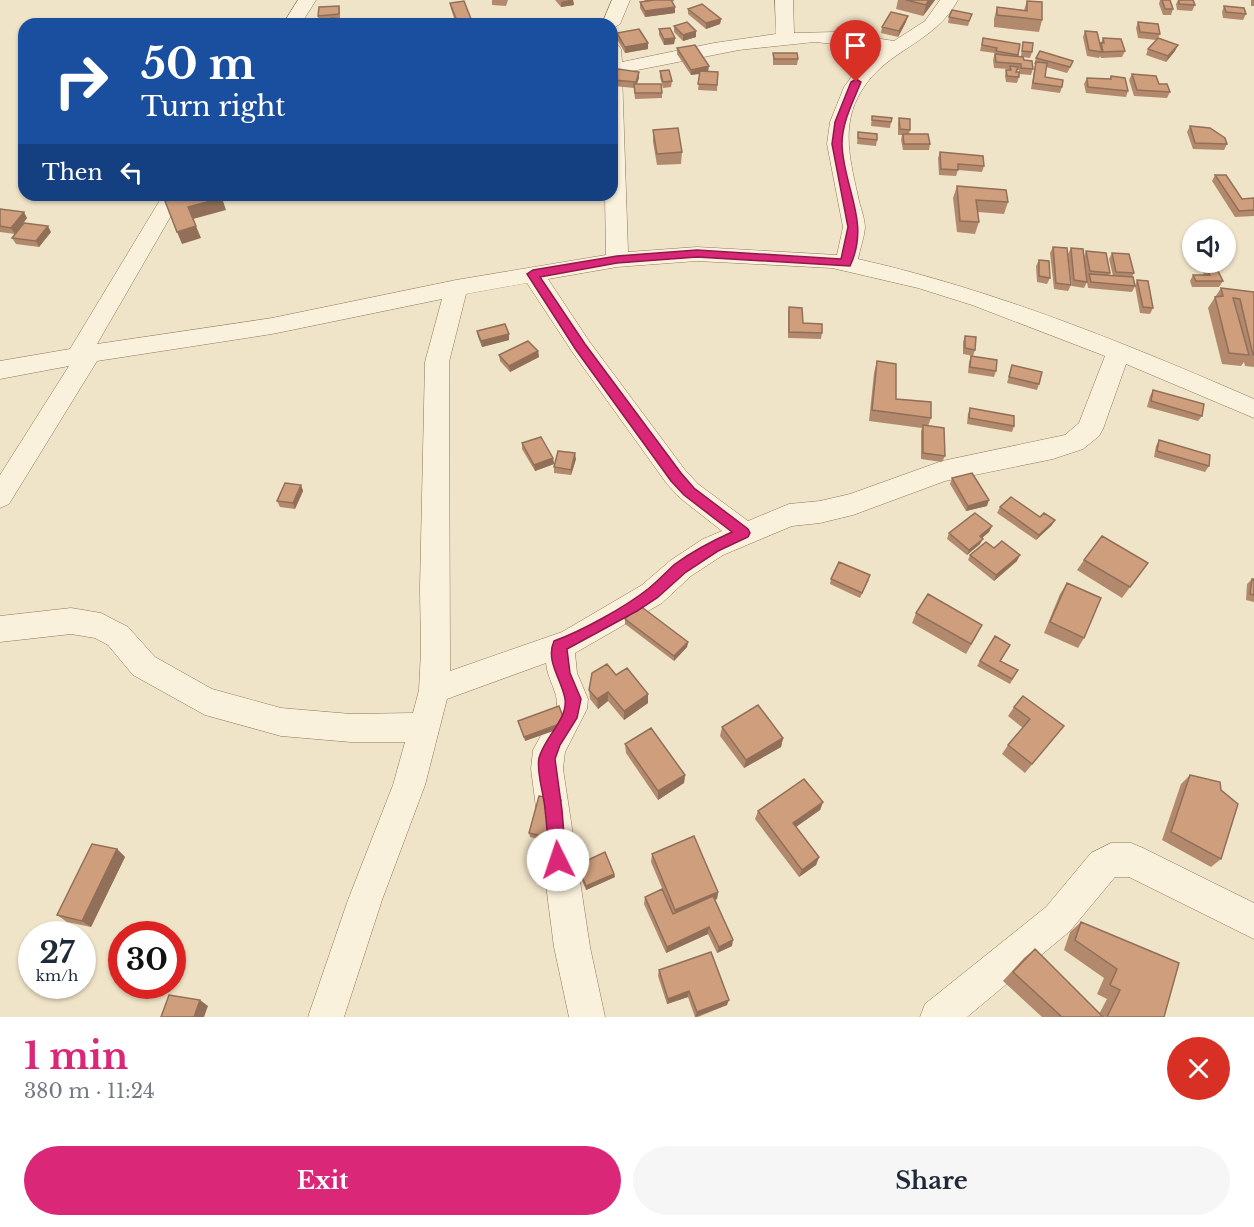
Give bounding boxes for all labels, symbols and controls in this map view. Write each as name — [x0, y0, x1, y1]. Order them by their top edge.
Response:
pin — [830, 20, 881, 82]
icon: arrive — [839, 29, 872, 62]
text: 50 m — [141, 38, 255, 90]
icon: right — [42, 42, 120, 120]
text: Turn right — [141, 90, 285, 123]
icon: left — [115, 156, 148, 189]
text: Then — [42, 159, 103, 186]
map controls — [1182, 219, 1236, 273]
button: sound — [1182, 219, 1236, 273]
position arrow — [526, 828, 590, 892]
speed limit sign: 30 — [108, 921, 186, 999]
text: 27 — [39, 934, 75, 971]
text: km/h — [36, 966, 78, 985]
text: 1 min — [24, 1034, 128, 1079]
button: close — [1167, 1037, 1230, 1100]
text: 380 m · 11:24 — [24, 1079, 155, 1103]
button: Exit — [24, 1146, 621, 1215]
button: Share — [633, 1146, 1230, 1215]

